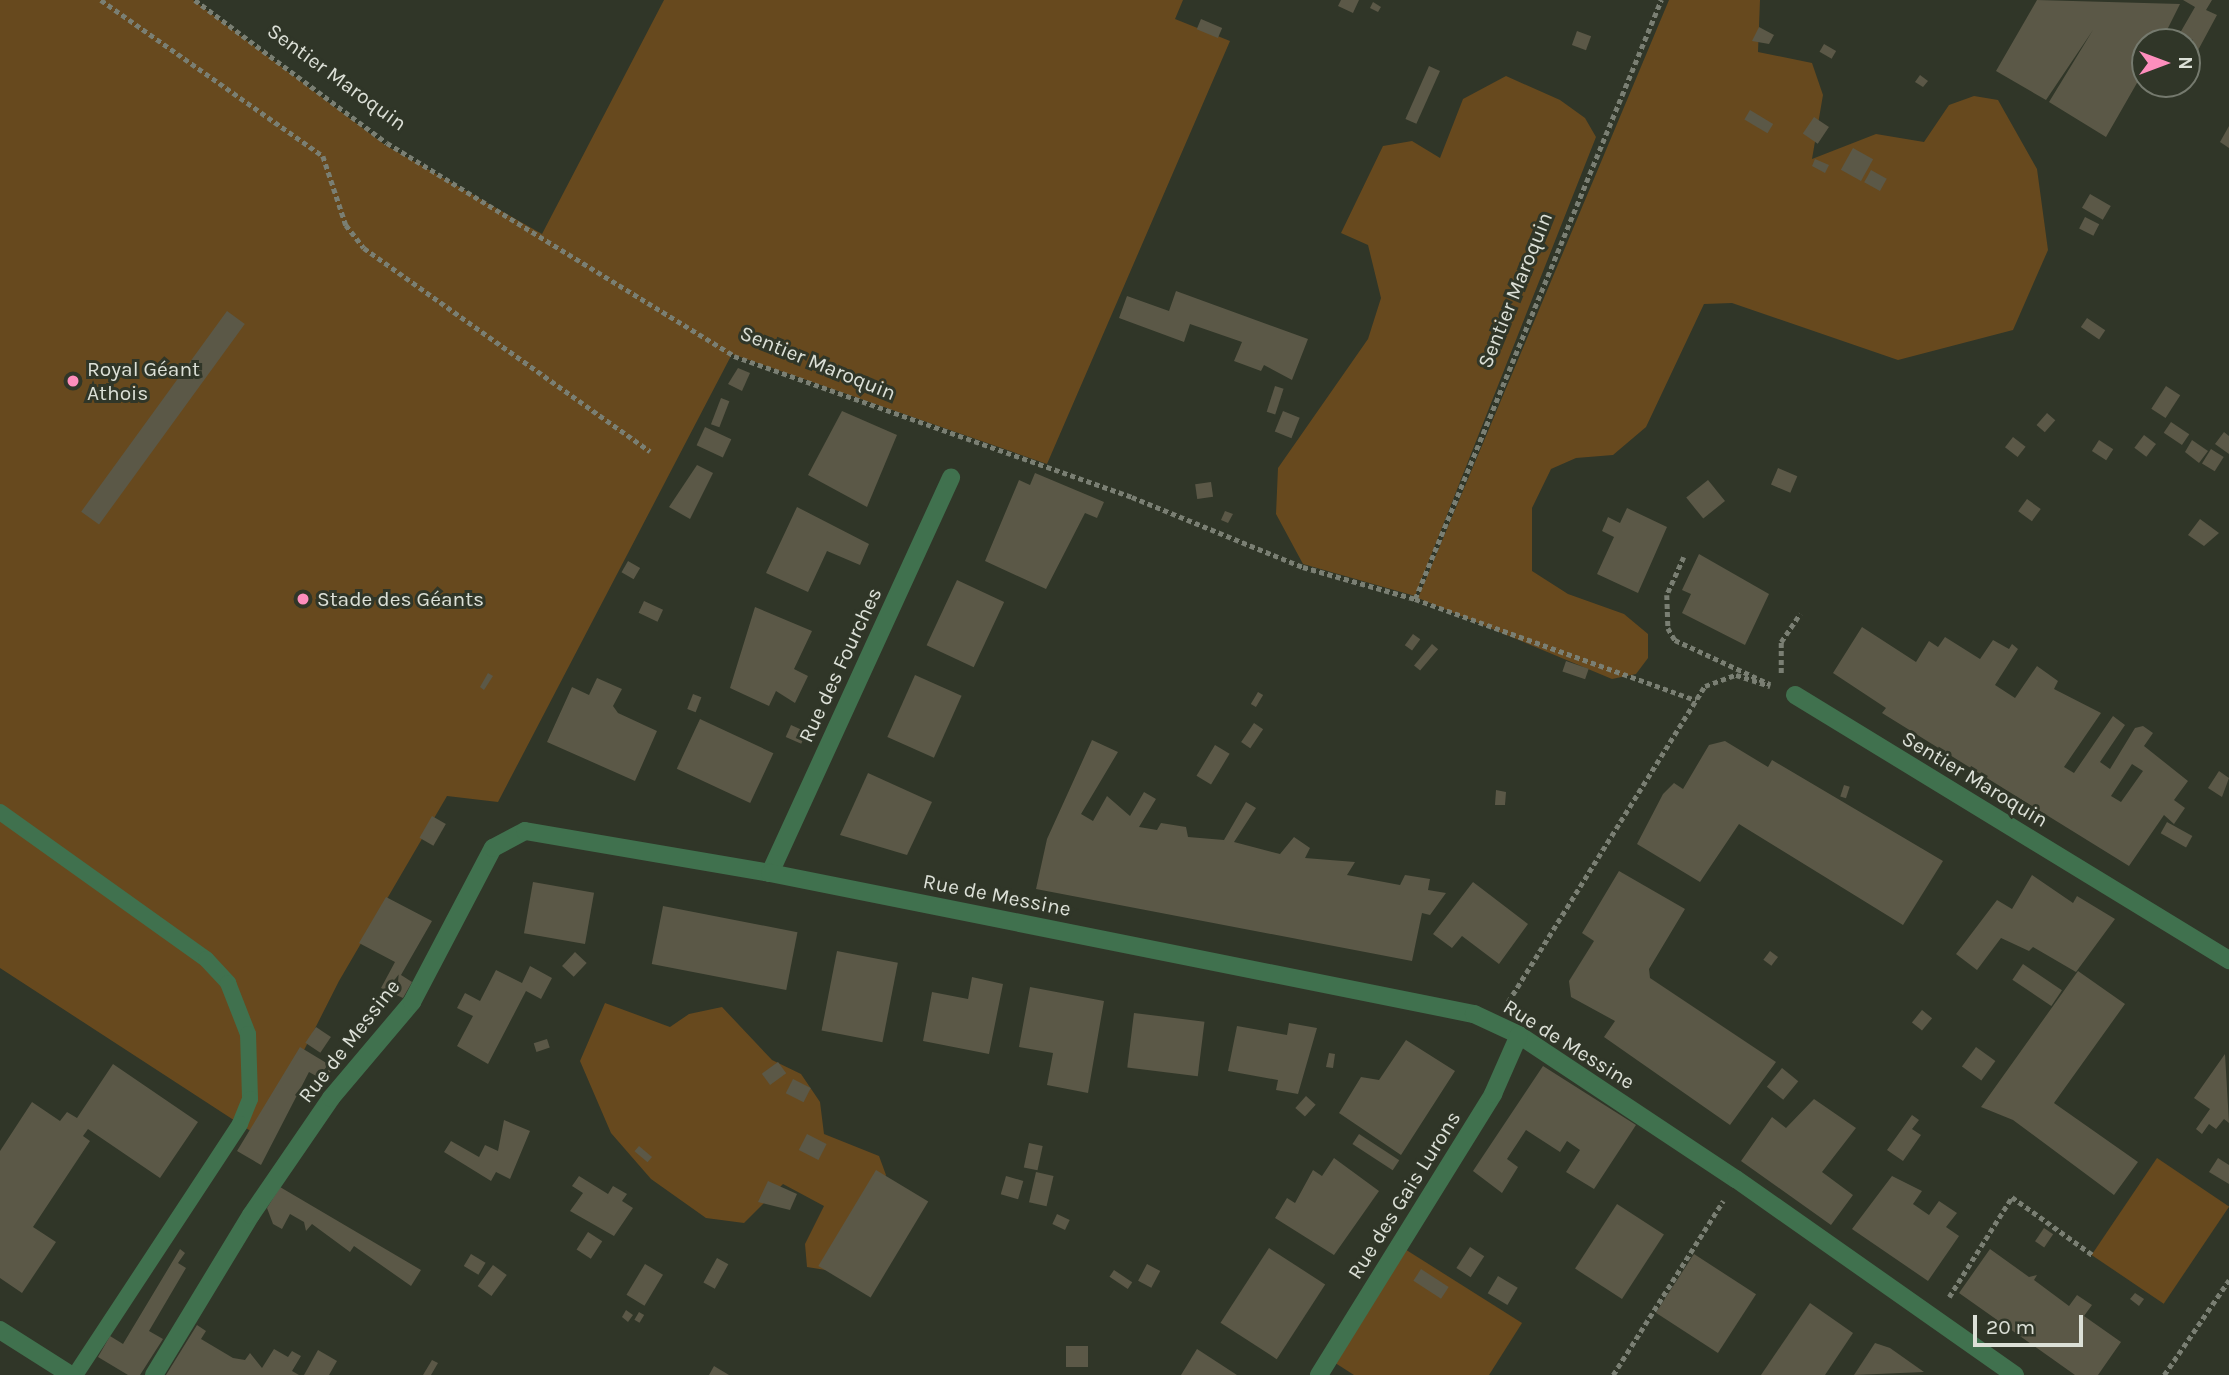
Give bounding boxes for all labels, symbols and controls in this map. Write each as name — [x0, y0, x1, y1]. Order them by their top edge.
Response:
street label: Sentier Maroquin — [262, 18, 412, 136]
north arrow — [2131, 28, 2201, 98]
text: N — [2174, 56, 2196, 70]
street label: Sentier Maroquin — [1472, 208, 1558, 372]
street label: Sentier Maroquin — [736, 320, 900, 406]
place label: Royal Géant Athois — [87, 356, 200, 406]
marker: Royal Géant Athois — [65, 373, 81, 389]
street label: Rue des Fourches — [793, 583, 887, 747]
place label: Stade des Géants — [317, 586, 484, 612]
marker: Stade des Géants — [295, 591, 311, 607]
street label: Sentier Maroquin — [1897, 725, 2053, 833]
street label: Rue de Messine — [921, 868, 1073, 922]
street label: Rue de Messine — [293, 974, 405, 1108]
street label: Rue de Messine — [1499, 994, 1639, 1094]
street label: Rue des Gais Lurons — [1342, 1106, 1466, 1284]
scale bar — [1977, 1302, 2087, 1346]
text: 20 m — [1986, 1315, 2035, 1339]

